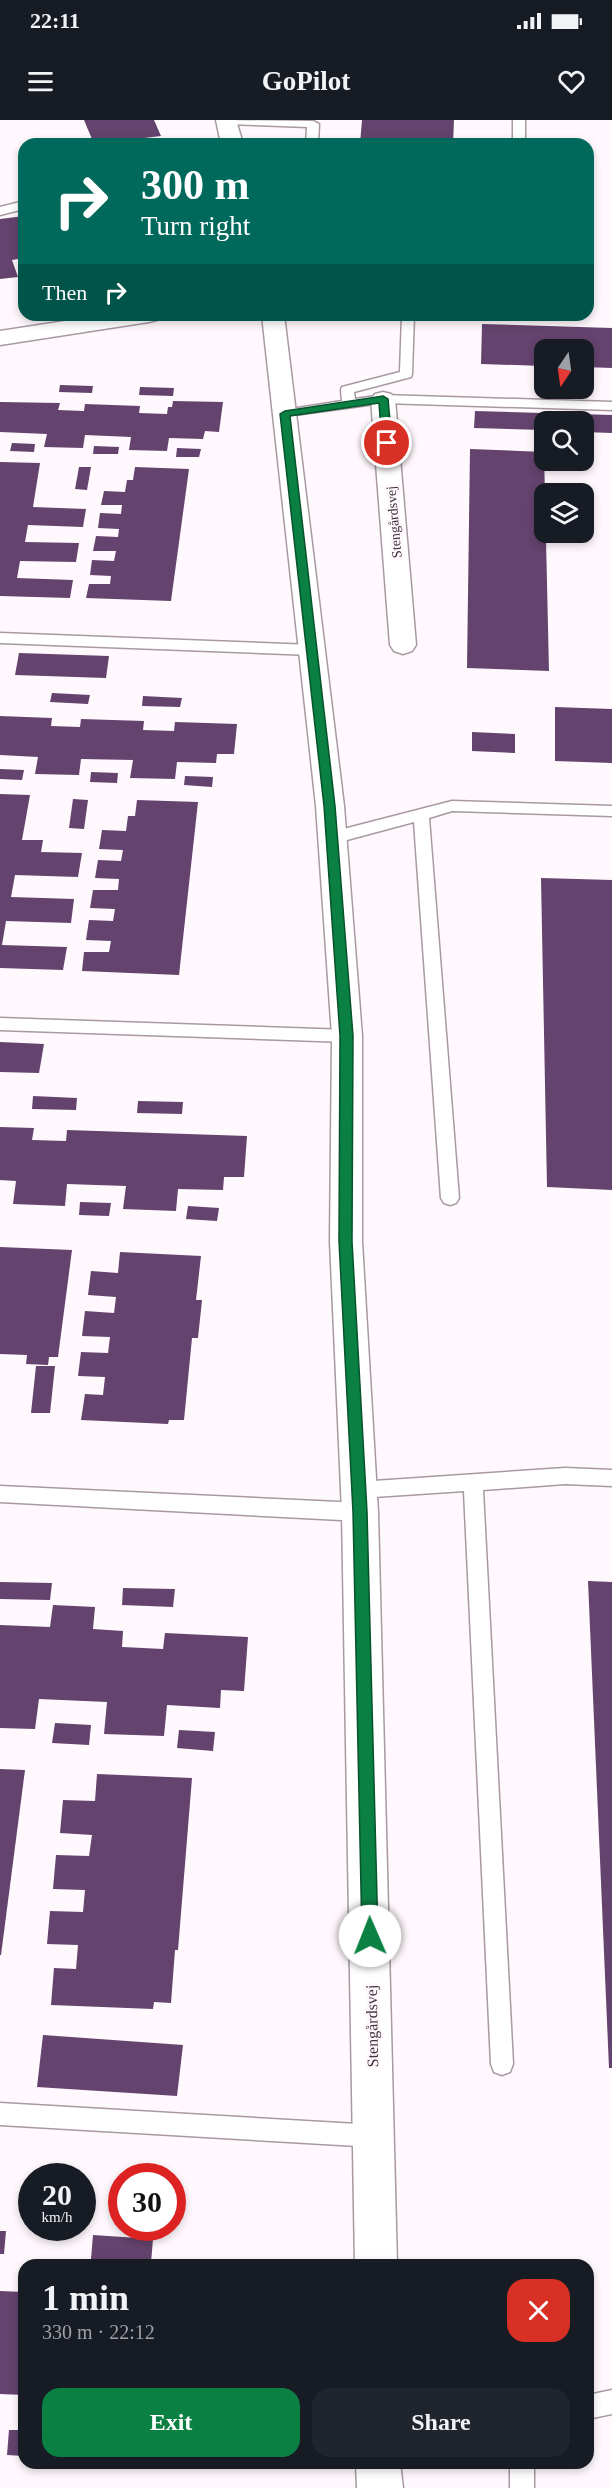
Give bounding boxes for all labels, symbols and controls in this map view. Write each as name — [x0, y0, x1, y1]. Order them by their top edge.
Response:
text: 22:11 — [30, 8, 80, 33]
icon: menu — [24, 65, 57, 98]
icon: heart — [555, 65, 588, 98]
text: GoPilot — [262, 66, 350, 96]
icon: right — [42, 162, 120, 240]
text: 300 m — [141, 162, 250, 208]
text: Turn right — [141, 211, 250, 241]
icon: right — [99, 276, 132, 309]
text: Then — [42, 280, 87, 305]
north arrow — [534, 339, 594, 399]
map controls — [534, 339, 594, 543]
button: search — [534, 411, 594, 471]
pin — [361, 417, 412, 468]
icon: arrive — [370, 426, 403, 459]
button: layers — [534, 483, 594, 543]
street label: Stengårdsvej — [383, 485, 405, 559]
position arrow — [338, 1904, 402, 1968]
street label: Stengårdsvej — [363, 1985, 382, 2067]
speed limit sign: 30 — [108, 2163, 186, 2241]
text: 20 — [42, 2178, 72, 2211]
text: km/h — [42, 2209, 72, 2225]
text: 1 min — [42, 2278, 129, 2318]
button: close — [507, 2279, 570, 2342]
text: 330 m · 22:12 — [42, 2321, 155, 2343]
button: Exit — [42, 2388, 300, 2457]
button: Share — [312, 2388, 570, 2457]

